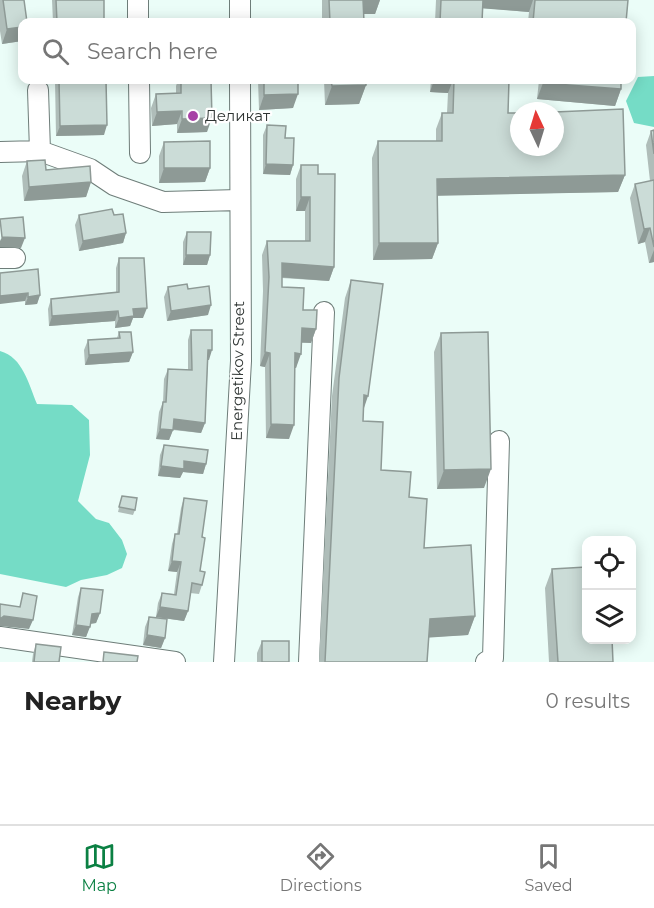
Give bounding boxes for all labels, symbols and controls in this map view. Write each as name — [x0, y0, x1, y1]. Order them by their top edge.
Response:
search box — [18, 18, 636, 84]
icon: search — [39, 35, 72, 68]
text: Search here — [87, 38, 218, 65]
north arrow — [510, 102, 564, 156]
place label: Деликат — [205, 106, 271, 125]
marker: Деликат — [186, 109, 200, 123]
street label: Energetikov Street — [227, 301, 248, 441]
map controls — [582, 536, 636, 644]
button: locate — [582, 536, 636, 590]
button: layers — [582, 590, 636, 644]
text: Nearby — [24, 685, 121, 717]
text: 0 results — [545, 689, 630, 713]
tab: Map — [81, 840, 117, 895]
tab: Directions — [280, 840, 362, 895]
tab: Saved — [525, 840, 573, 895]

